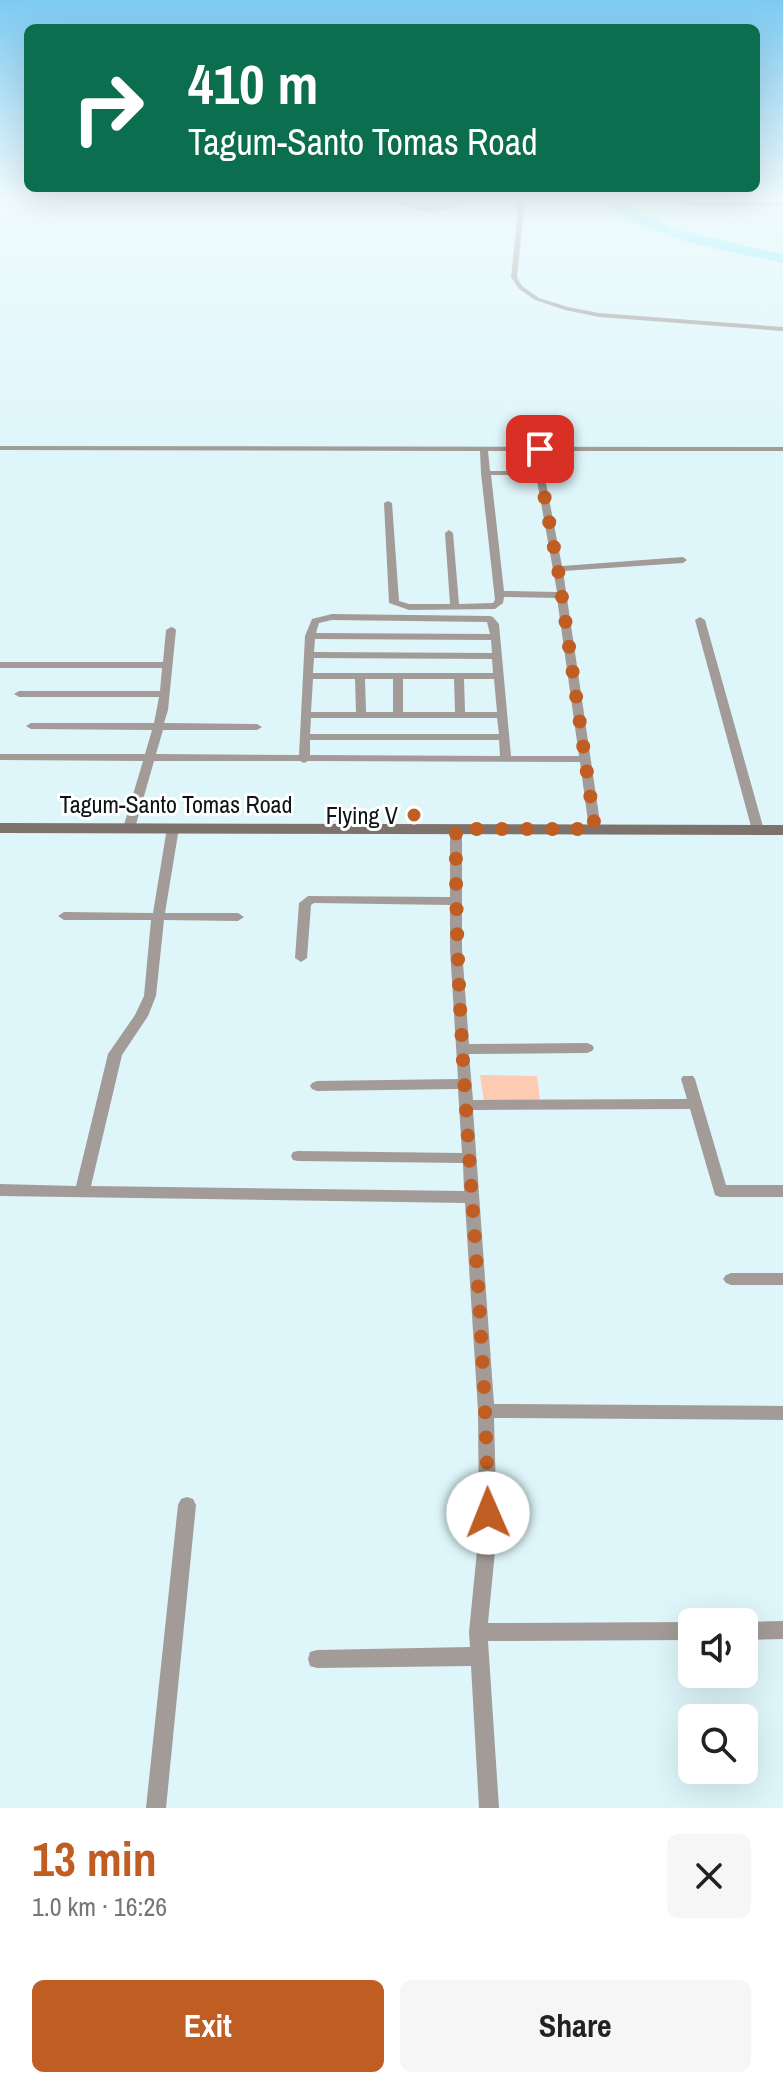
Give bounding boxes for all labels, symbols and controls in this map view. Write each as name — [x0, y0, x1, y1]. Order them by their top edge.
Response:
text: 410 m — [188, 46, 318, 121]
icon: right — [56, 56, 160, 160]
text: Tagum-Santo Tomas Road — [188, 118, 538, 166]
pin — [506, 415, 574, 483]
icon: arrive — [518, 427, 562, 471]
street label: Tagum-Santo Tomas Road — [59, 788, 293, 820]
place label: Flying V — [326, 799, 398, 831]
marker: Flying V — [405, 806, 423, 824]
position arrow — [446, 1471, 530, 1555]
map controls — [678, 1608, 758, 1784]
button: sound — [678, 1608, 758, 1688]
button: search — [678, 1704, 758, 1784]
text: 13 min — [32, 1826, 157, 1891]
button: close — [667, 1834, 751, 1918]
text: 1.0 km · 16:26 — [32, 1889, 167, 1924]
button: Exit — [32, 1980, 384, 2072]
button: Share — [400, 1980, 751, 2072]

